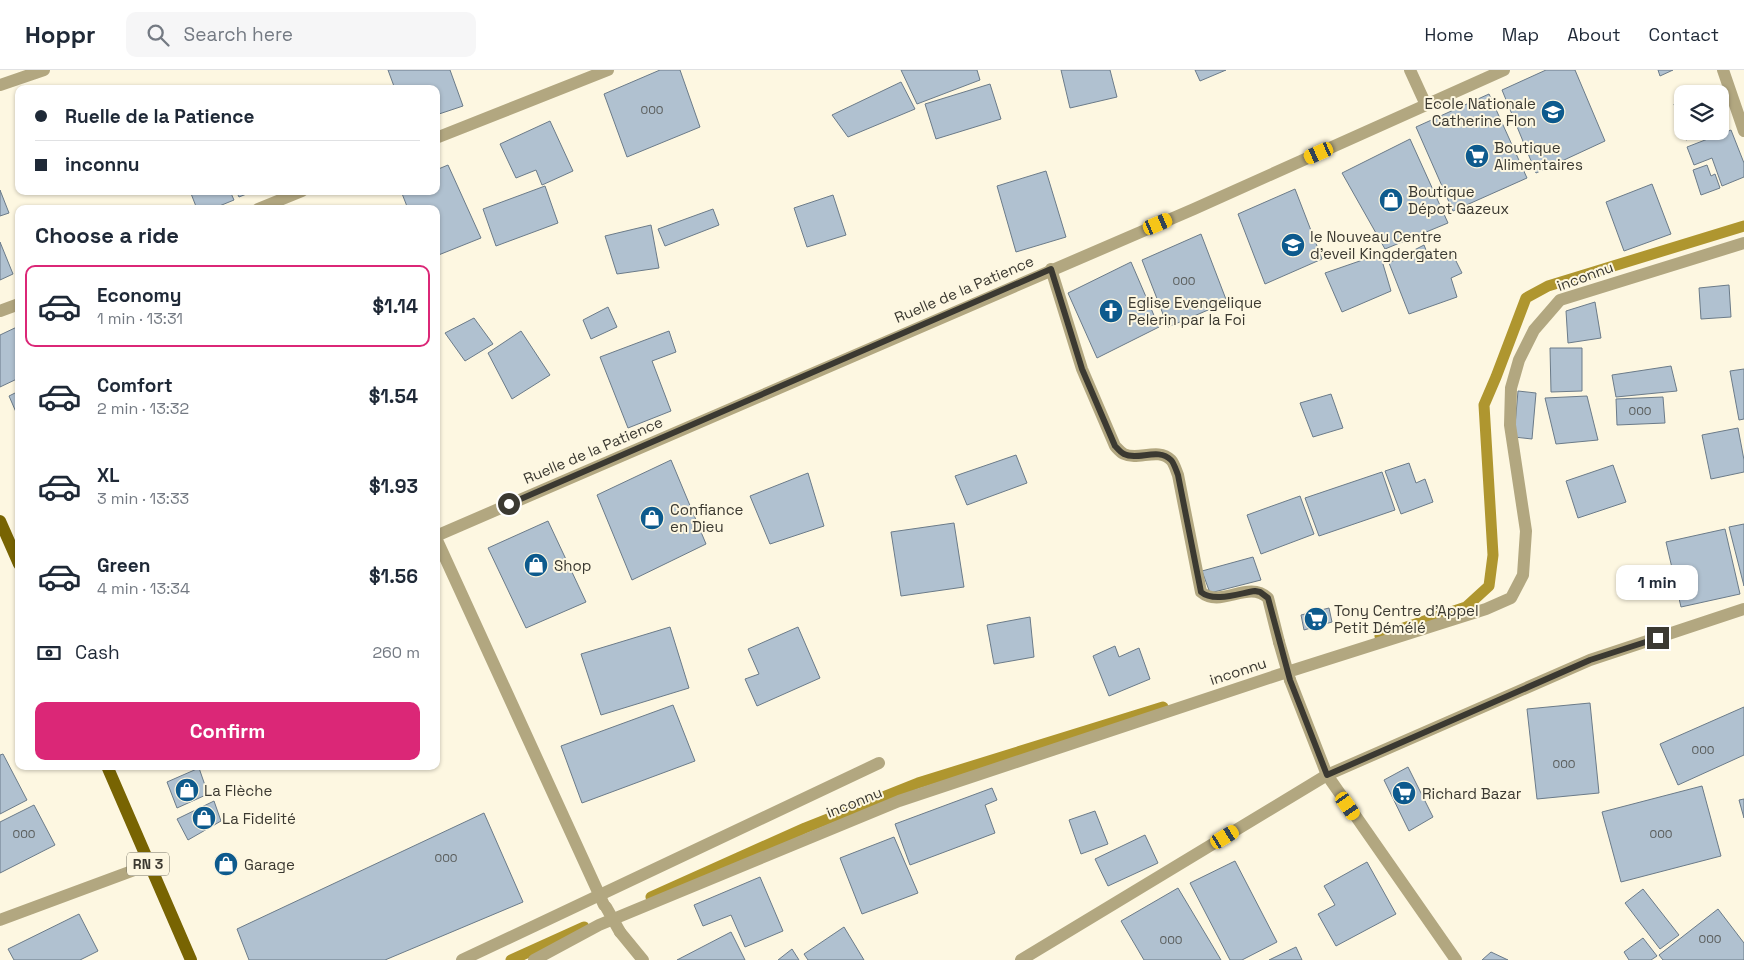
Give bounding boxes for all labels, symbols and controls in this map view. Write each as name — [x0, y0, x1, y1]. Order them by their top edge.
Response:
search box — [126, 12, 476, 57]
text: Hoppr — [25, 19, 96, 50]
icon: search — [144, 21, 172, 49]
text: Search here — [184, 22, 293, 47]
text: Home — [1425, 23, 1474, 46]
text: Map — [1502, 23, 1539, 46]
text: About — [1567, 23, 1621, 46]
text: Contact — [1649, 23, 1719, 46]
map controls — [1674, 85, 1729, 140]
button: layers — [1674, 85, 1729, 140]
place label: Ecole Nationale Catherine Flon — [1425, 94, 1536, 130]
school or university icon: Ecole Nationale Catherine Flon — [1540, 99, 1566, 125]
house number: 000 — [640, 102, 664, 118]
text: Ruelle de la Patience — [65, 104, 254, 129]
place label: Boutique Alimentaires — [1494, 138, 1583, 174]
car — [1302, 140, 1335, 166]
supermarket icon: Boutique Alimentaires — [1464, 143, 1490, 169]
text: inconnu — [65, 152, 139, 177]
place label: Boutique Dépot Gazeux — [1408, 182, 1509, 218]
shop icon: Boutique Dépot Gazeux — [1378, 187, 1404, 213]
car — [1141, 211, 1174, 237]
text: Choose a ride — [35, 221, 179, 249]
place label: le Nouveau Centre d'eveil Kingdergaten — [1310, 227, 1457, 263]
school or university icon: le Nouveau Centre d'eveil Kingdergaten — [1280, 232, 1306, 258]
street label: Ruelle de la Patience — [891, 251, 1037, 327]
street label: inconnu — [1554, 257, 1616, 295]
house number: 000 — [1172, 273, 1196, 289]
text: Economy — [97, 283, 181, 308]
icon: car — [37, 284, 82, 329]
place label: Eglise Evengelique Pelerin par la Foi — [1128, 293, 1262, 329]
text: $1.14 — [373, 294, 418, 319]
church icon: Eglise Evengelique Pelerin par la Foi — [1098, 298, 1124, 324]
text: 1 min · 13:31 — [97, 308, 183, 329]
text: Comfort — [97, 373, 173, 398]
icon: car — [37, 374, 82, 419]
text: $1.54 — [369, 384, 418, 409]
text: 2 min · 13:32 — [97, 398, 189, 419]
house number: 000 — [1628, 403, 1652, 419]
street label: Ruelle de la Patience — [520, 412, 666, 488]
text: XL — [97, 463, 120, 488]
icon: car — [37, 464, 82, 509]
text: $1.93 — [369, 474, 418, 499]
text: 3 min · 13:33 — [97, 488, 189, 509]
route start — [498, 493, 520, 515]
place label: Confiance en Dieu — [670, 500, 744, 536]
shop icon: Confiance en Dieu — [639, 505, 665, 531]
shop icon: Shop — [523, 552, 549, 578]
text: Green — [97, 553, 150, 578]
icon: car — [37, 554, 82, 599]
place label: Shop — [554, 556, 591, 575]
text: $1.56 — [369, 564, 418, 589]
callout: 1 min — [1617, 566, 1699, 600]
text: 1 min — [1637, 572, 1677, 593]
text: 4 min · 13:34 — [97, 578, 190, 599]
place label: Tony Centre d'Appel Petit Démélé — [1334, 601, 1479, 637]
supermarket icon: Tony Centre d'Appel Petit Démélé — [1303, 606, 1329, 632]
route end — [1647, 627, 1669, 649]
icon: cash — [35, 639, 63, 667]
text: Cash — [75, 640, 120, 665]
text: 260 m — [372, 642, 420, 663]
street label: inconnu — [1207, 653, 1269, 689]
button: Confirm — [35, 702, 420, 760]
house number: 000 — [1691, 742, 1715, 758]
house number: 000 — [1552, 756, 1576, 772]
shop icon: La Flèche — [174, 777, 200, 803]
supermarket icon: Richard Bazar — [1391, 780, 1417, 806]
place label: La Flèche — [204, 781, 272, 800]
street label: inconnu — [823, 782, 885, 822]
place label: Richard Bazar — [1422, 784, 1522, 803]
car — [1333, 789, 1362, 823]
shop icon: La Fidelité — [191, 805, 217, 831]
place label: La Fidelité — [222, 809, 296, 828]
car — [1208, 823, 1241, 851]
house number: 000 — [12, 826, 36, 842]
house number: 000 — [1649, 826, 1673, 842]
house number: 000 — [434, 850, 458, 866]
shop icon: Garage — [213, 851, 239, 877]
road number: RN 3 — [127, 852, 169, 876]
place label: Garage — [244, 855, 295, 874]
house number: 000 — [1698, 931, 1722, 947]
house number: 000 — [1159, 932, 1183, 948]

